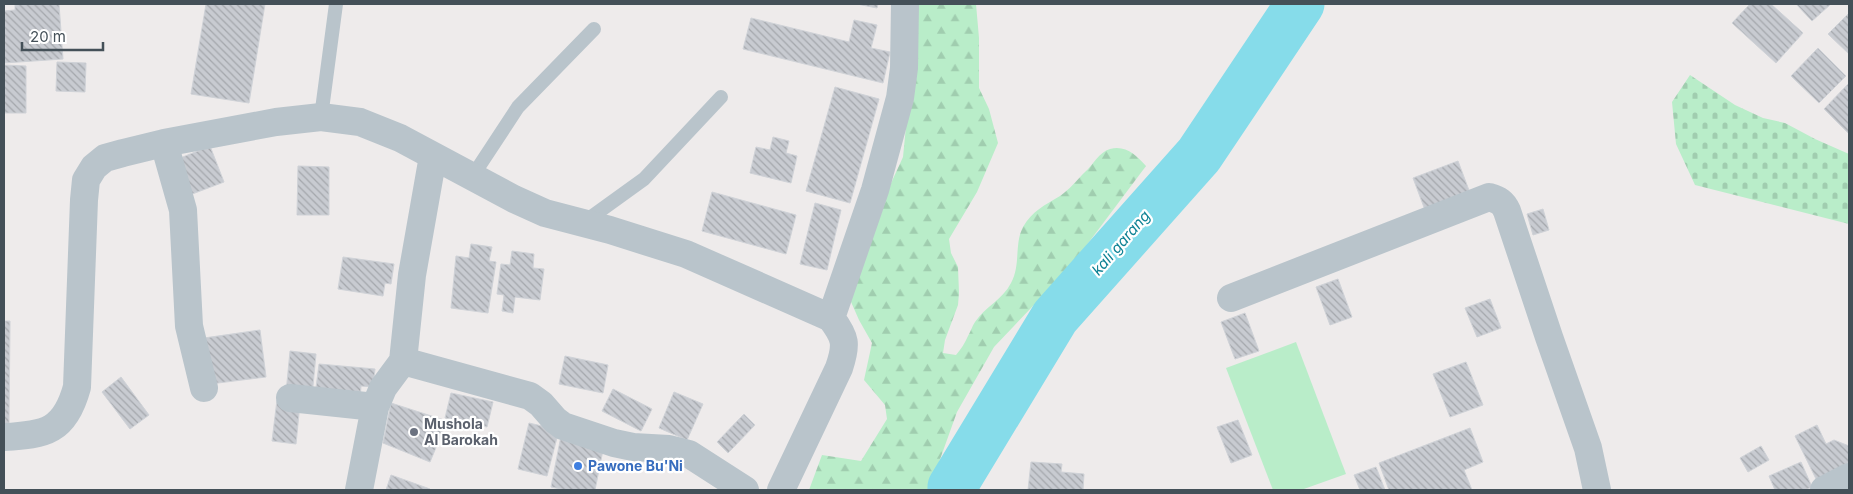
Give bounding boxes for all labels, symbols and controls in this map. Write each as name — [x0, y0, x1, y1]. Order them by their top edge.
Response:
scale bar — [22, 20, 104, 52]
text: 20 m — [30, 27, 66, 46]
water label: kali garang — [1087, 206, 1154, 279]
place label: Mushola Al Barokah — [424, 415, 498, 448]
marker: Mushola Al Barokah — [408, 426, 420, 438]
place label: Pawone Bu'Ni — [588, 457, 683, 474]
marker: Pawone Bu'Ni — [572, 460, 584, 472]

